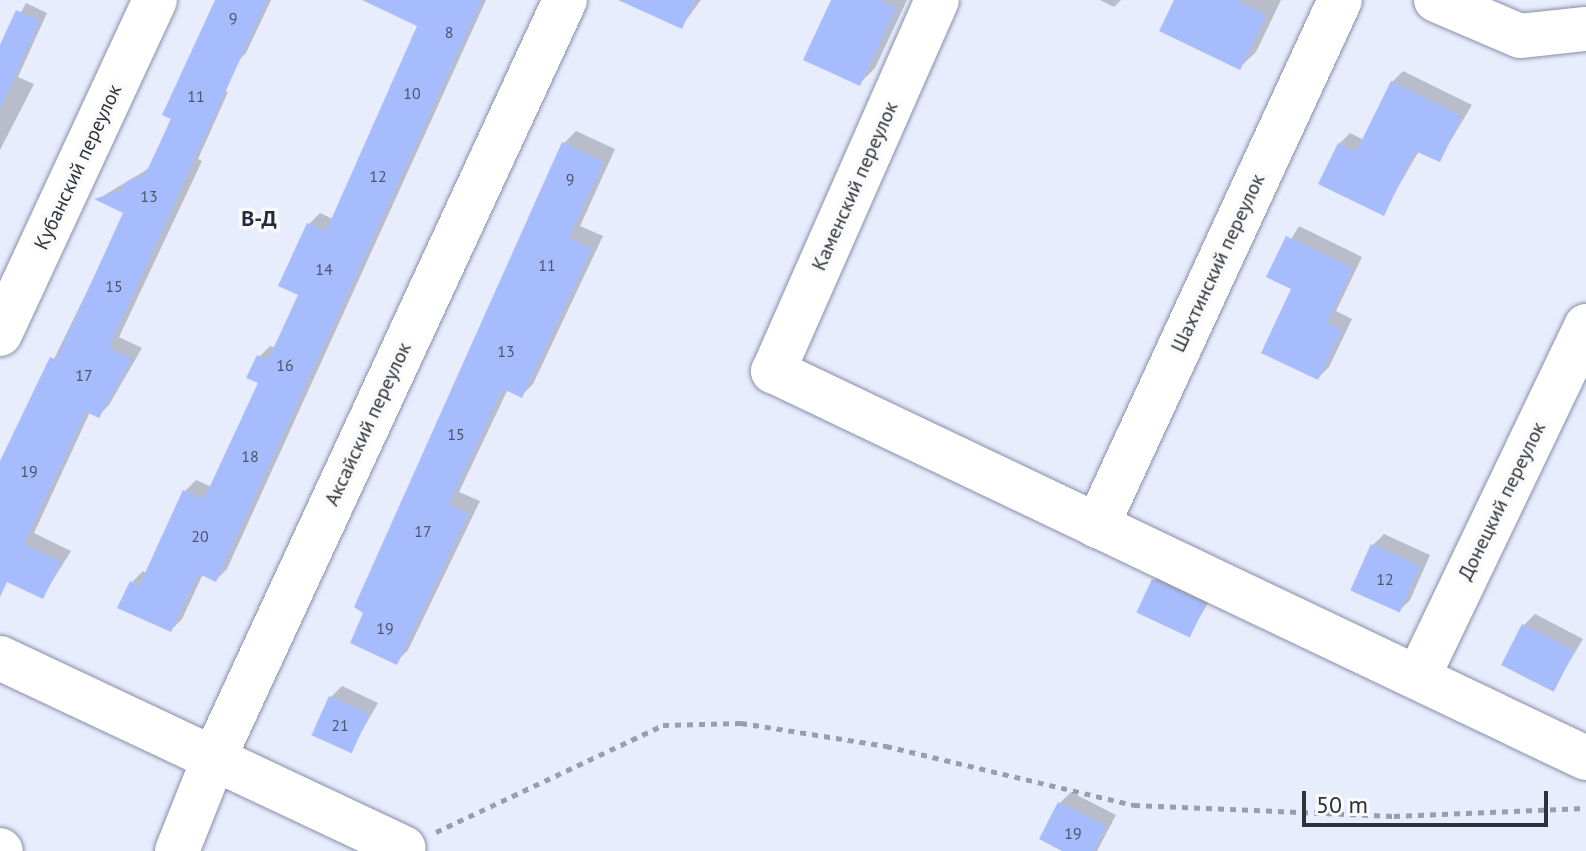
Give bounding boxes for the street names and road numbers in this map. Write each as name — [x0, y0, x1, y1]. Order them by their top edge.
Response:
street label: Кубанский переулок — [29, 81, 127, 253]
street label: Каменский переулок — [807, 98, 903, 274]
street label: Шахтинский переулок — [1166, 170, 1270, 356]
street label: Аксайский переулок — [320, 338, 416, 510]
street label: Донецкий переулок — [1453, 418, 1551, 584]

